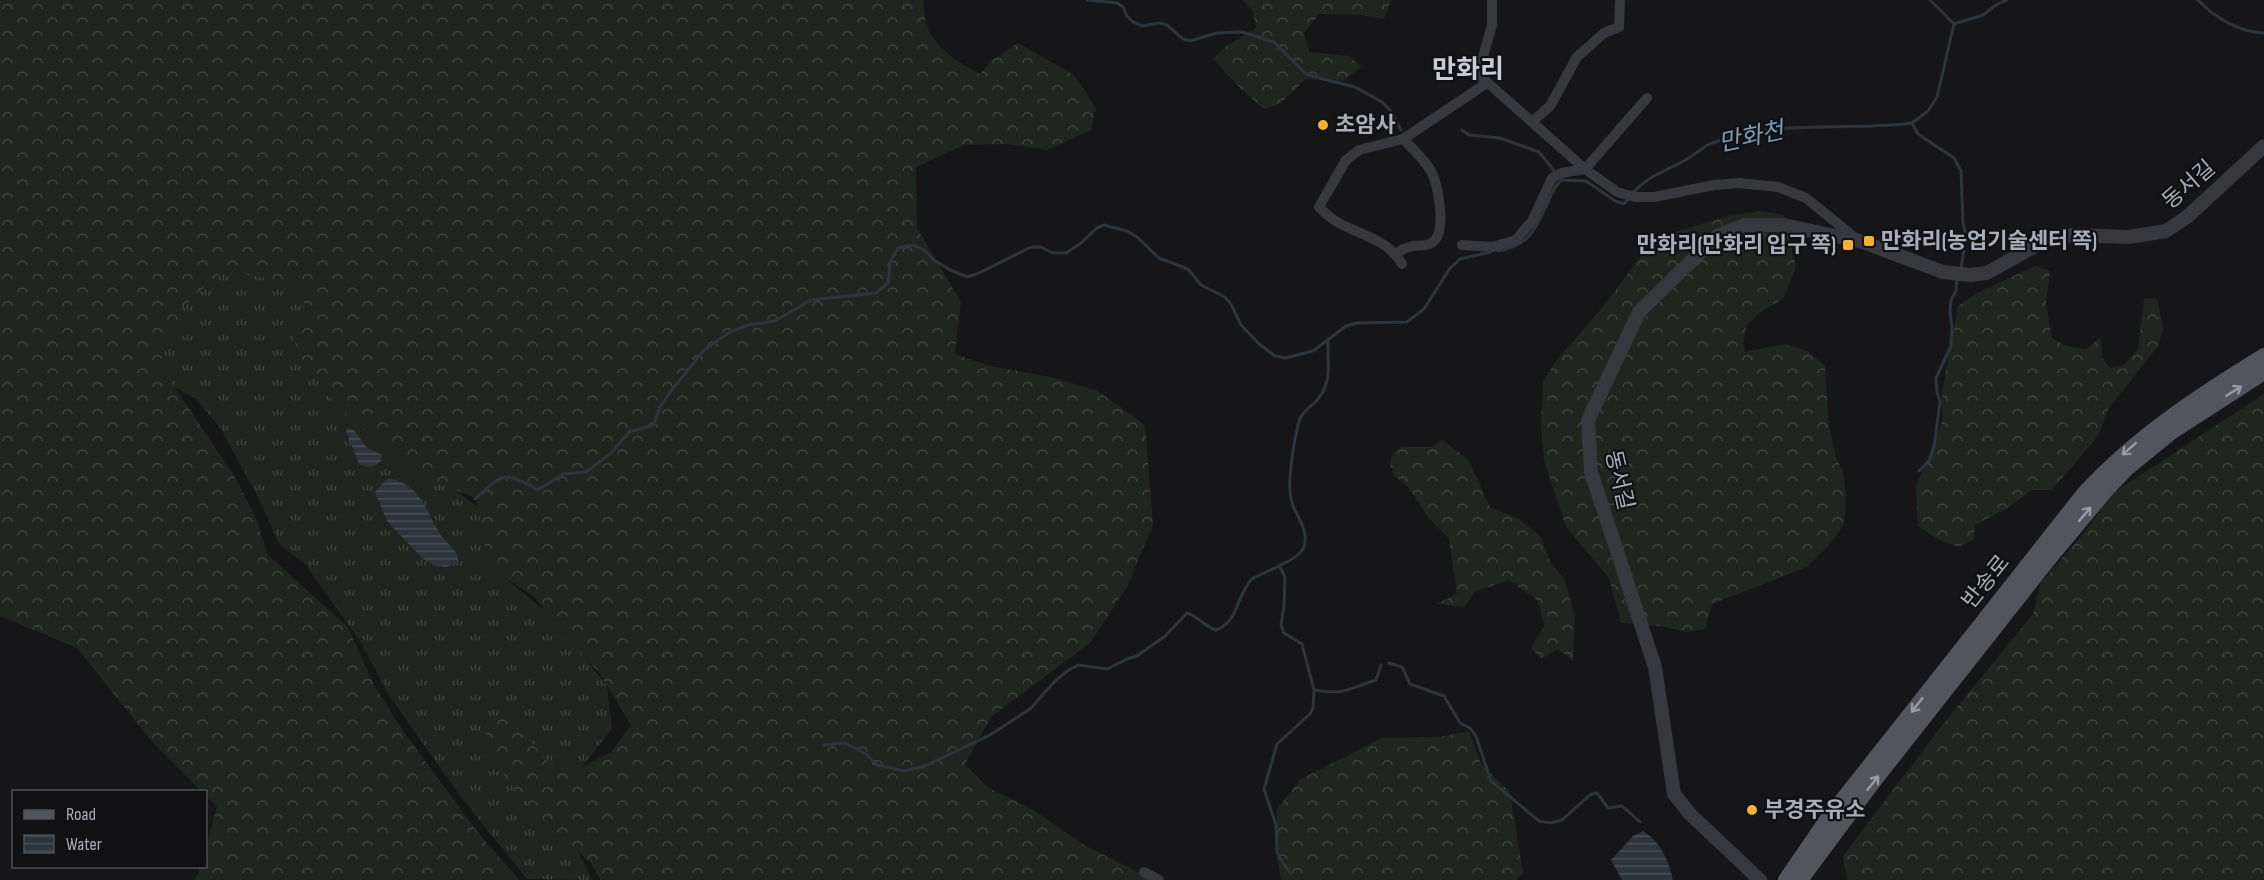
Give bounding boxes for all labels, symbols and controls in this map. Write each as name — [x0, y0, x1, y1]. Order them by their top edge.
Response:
district label: 만화리 — [1432, 55, 1504, 86]
place label: 초암사 — [1335, 112, 1396, 139]
water label: 만화천 — [1716, 115, 1789, 158]
marker: 초암사 — [1316, 118, 1330, 132]
street label: 동서길 — [2157, 155, 2221, 215]
place label: 만화리(농업기술센터 쪽) — [1881, 228, 2097, 255]
place label: 만화리(만화리 입구 쪽) — [1637, 232, 1836, 259]
marker: 만화리(농업기술센터 쪽) — [1862, 234, 1876, 248]
marker: 만화리(만화리 입구 쪽) — [1841, 238, 1855, 252]
one-way arrow — [2225, 384, 2242, 396]
one-way arrow — [2122, 442, 2137, 456]
street label: 동서길 — [1599, 447, 1639, 513]
one-way arrow — [2078, 507, 2091, 523]
street label: 반송로 — [1956, 550, 2016, 614]
one-way arrow — [1910, 697, 1923, 713]
one-way arrow — [1867, 775, 1879, 791]
legend — [12, 790, 207, 868]
place label: 부경주유소 — [1764, 797, 1865, 824]
marker: 부경주유소 — [1745, 803, 1759, 817]
text: Road — [66, 804, 96, 825]
text: Water — [66, 834, 102, 855]

